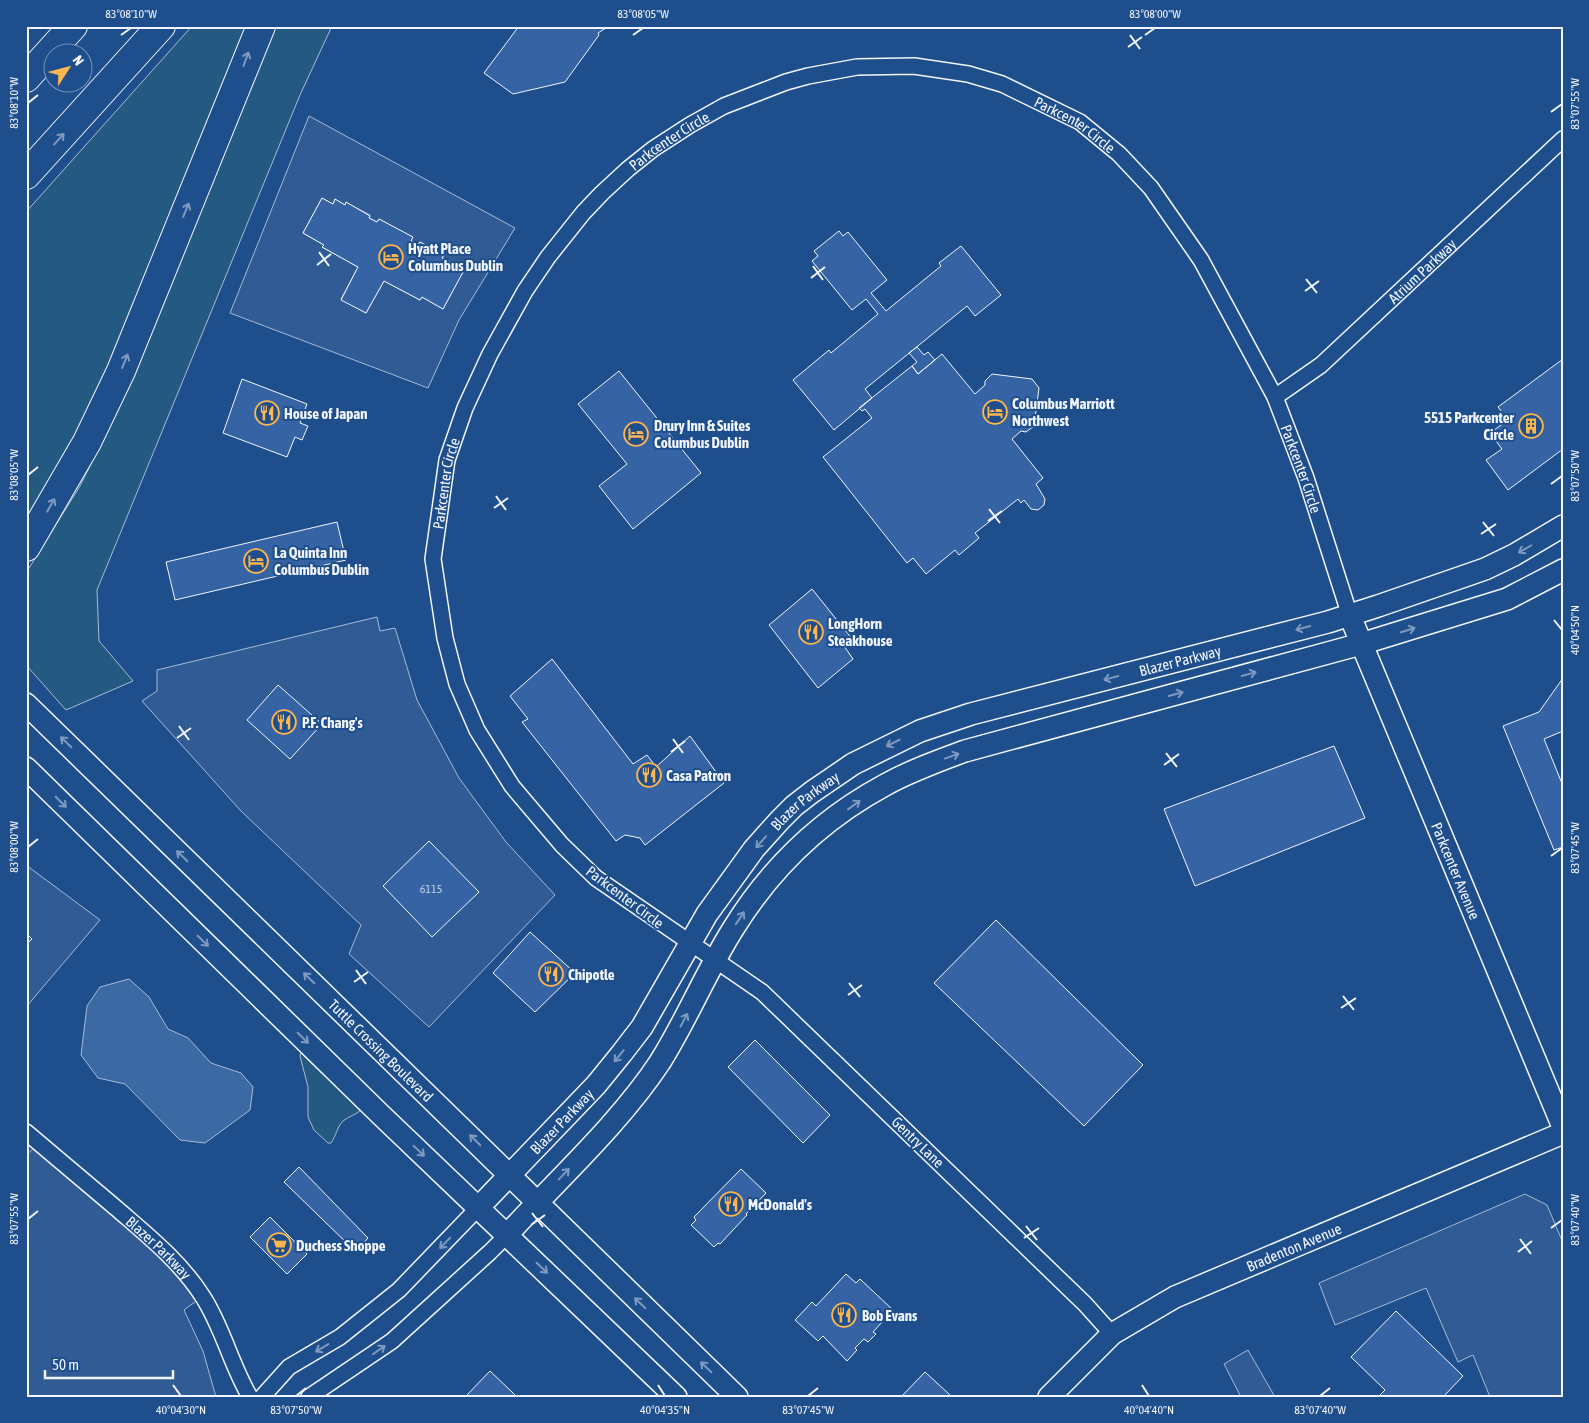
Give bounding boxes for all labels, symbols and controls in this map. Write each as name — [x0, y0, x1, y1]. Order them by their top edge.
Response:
text: 83°08'10"W — [105, 7, 157, 21]
text: 83°08'05"W — [617, 7, 669, 21]
text: 83°08'00"W — [1129, 7, 1181, 21]
north arrow — [42, 42, 92, 92]
text: N — [70, 52, 87, 68]
one-way arrow — [242, 52, 251, 67]
text: 83°08'10"W — [7, 77, 21, 129]
text: 83°07'55"W — [1568, 78, 1582, 130]
street label: Parkcenter Circle — [1032, 93, 1119, 156]
street label: Parkcenter Circle — [625, 108, 712, 173]
one-way arrow — [53, 133, 65, 146]
one-way arrow — [182, 203, 191, 218]
street label: Atrium Parkway — [1384, 235, 1459, 307]
place label: Hyatt Place Columbus Dublin — [408, 240, 503, 274]
hotel icon: Hyatt Place Columbus Dublin — [378, 244, 404, 270]
one-way arrow — [121, 353, 130, 369]
place label: Columbus Marriott Northwest — [1012, 395, 1115, 429]
hotel icon: Columbus Marriott Northwest — [982, 399, 1008, 425]
restaurant icon: House of Japan — [254, 400, 280, 426]
place label: House of Japan — [284, 405, 368, 422]
place label: 5515 Parkcenter Circle — [1424, 409, 1515, 443]
building icon: 5515 Parkcenter Circle — [1518, 413, 1544, 439]
place label: Drury Inn & Suites Columbus Dublin — [654, 417, 751, 451]
hotel icon: Drury Inn & Suites Columbus Dublin — [623, 421, 649, 447]
street label: Parkcenter Circle — [1278, 422, 1325, 515]
street label: Parkcenter Circle — [429, 435, 463, 530]
text: 83°08'05"W — [7, 449, 21, 501]
text: 83°07'50"W — [1568, 450, 1582, 502]
one-way arrow — [47, 499, 57, 513]
place label: La Quinta Inn Columbus Dublin — [274, 544, 369, 578]
one-way arrow — [1518, 544, 1532, 554]
hotel icon: La Quinta Inn Columbus Dublin — [243, 548, 269, 574]
text: 40°04'50"N — [1568, 605, 1582, 655]
place label: LongHorn Steakhouse — [828, 615, 893, 649]
restaurant icon: LongHorn Steakhouse — [798, 619, 824, 645]
one-way arrow — [1295, 624, 1311, 634]
one-way arrow — [1399, 624, 1415, 634]
street label: Blazer Parkway — [1137, 641, 1223, 679]
one-way arrow — [1241, 669, 1257, 679]
one-way arrow — [1104, 674, 1120, 684]
one-way arrow — [1167, 689, 1183, 699]
restaurant icon: P.F. Chang's — [271, 709, 297, 735]
place label: P.F. Chang's — [302, 714, 364, 731]
one-way arrow — [60, 736, 72, 749]
one-way arrow — [886, 739, 901, 749]
one-way arrow — [943, 751, 959, 760]
restaurant icon: Casa Patron — [636, 762, 662, 788]
place label: Casa Patron — [666, 767, 731, 784]
street label: Blazer Parkway — [767, 768, 842, 833]
one-way arrow — [55, 796, 67, 809]
one-way arrow — [846, 799, 860, 810]
street label: Parkcenter Avenue — [1428, 820, 1484, 922]
text: 83°08'00"W — [7, 821, 21, 873]
text: 83°07'45"W — [1568, 822, 1582, 874]
one-way arrow — [755, 835, 766, 848]
one-way arrow — [176, 850, 189, 862]
street label: Parkcenter Circle — [583, 862, 667, 932]
house number: 6115 — [420, 882, 442, 896]
one-way arrow — [735, 911, 745, 925]
one-way arrow — [196, 935, 209, 947]
restaurant icon: Chipotle — [538, 961, 564, 987]
place label: Chipotle — [568, 966, 615, 983]
one-way arrow — [302, 972, 315, 984]
street label: Tuttle Crossing Boulevard — [325, 996, 437, 1105]
one-way arrow — [680, 1013, 689, 1028]
one-way arrow — [296, 1032, 309, 1044]
one-way arrow — [614, 1050, 625, 1063]
street label: Blazer Parkway — [526, 1085, 596, 1157]
street label: Gentry Lane — [888, 1113, 948, 1171]
one-way arrow — [469, 1134, 481, 1147]
one-way arrow — [413, 1145, 426, 1157]
one-way arrow — [558, 1167, 570, 1180]
restaurant icon: McDonald's — [718, 1191, 744, 1217]
text: 83°07'55"W — [7, 1193, 21, 1245]
text: 83°07'40"W — [1568, 1194, 1582, 1246]
place label: McDonald's — [748, 1196, 813, 1213]
street label: Blazer Parkway — [123, 1212, 195, 1282]
street label: Bradenton Avenue — [1244, 1219, 1344, 1274]
supermarket icon: Duchess Shoppe — [266, 1232, 292, 1258]
one-way arrow — [439, 1236, 451, 1249]
place label: Duchess Shoppe — [296, 1237, 386, 1254]
one-way arrow — [536, 1262, 548, 1274]
one-way arrow — [634, 1297, 646, 1309]
restaurant icon: Bob Evans — [831, 1302, 857, 1328]
place label: Bob Evans — [862, 1307, 918, 1324]
one-way arrow — [315, 1343, 329, 1353]
one-way arrow — [371, 1345, 385, 1355]
scale bar — [45, 1348, 172, 1380]
text: 50 m — [52, 1356, 79, 1373]
one-way arrow — [700, 1361, 712, 1373]
text: 40°04'30"N — [156, 1403, 206, 1417]
text: 83°07'50"W — [270, 1403, 322, 1417]
text: 40°04'35"N — [640, 1403, 690, 1417]
text: 83°07'45"W — [782, 1403, 834, 1417]
text: 40°04'40"N — [1124, 1403, 1174, 1417]
text: 83°07'40"W — [1294, 1403, 1346, 1417]

